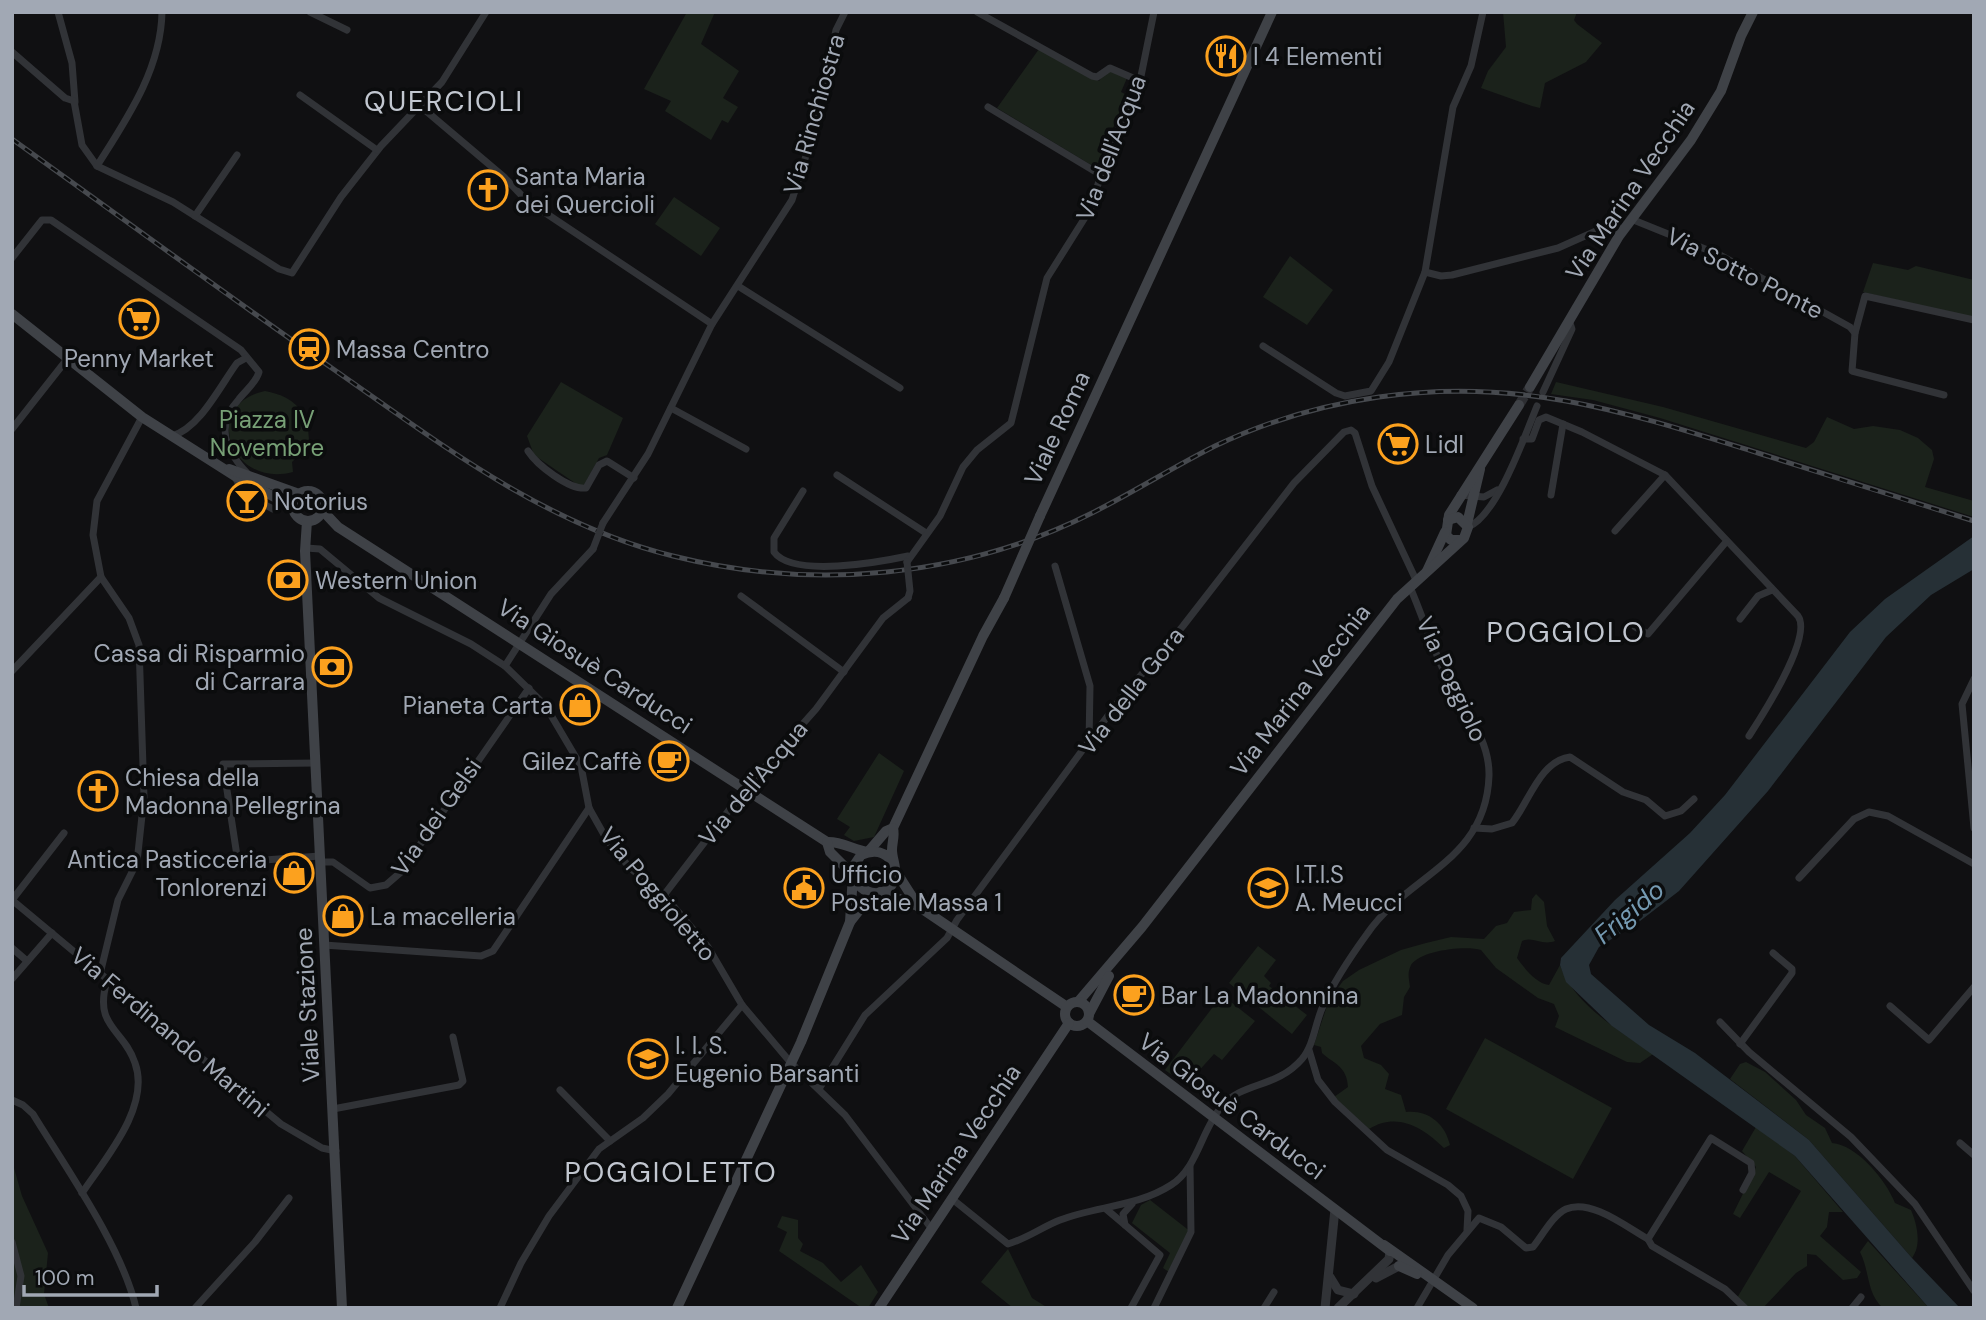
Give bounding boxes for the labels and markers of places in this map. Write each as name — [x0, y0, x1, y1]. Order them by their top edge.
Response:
restaurant icon: I 4 Elementi — [1205, 35, 1247, 77]
place label: I 4 Elementi — [1253, 41, 1382, 72]
place label: Santa Maria dei Quercioli — [515, 161, 655, 220]
church icon: Santa Maria dei Quercioli — [467, 169, 509, 211]
supermarket icon: Penny Market — [118, 298, 160, 340]
station icon: Massa Centro — [288, 328, 330, 370]
place label: Massa Centro — [336, 334, 489, 365]
place label: Penny Market — [64, 343, 214, 374]
supermarket icon: Lidl — [1377, 423, 1419, 465]
place label: Lidl — [1425, 429, 1464, 460]
bar icon: Notorius — [226, 480, 268, 522]
place label: Notorius — [274, 486, 368, 517]
bank icon: Western Union — [267, 559, 309, 601]
place label: Western Union — [315, 565, 477, 596]
place label: Cassa di Risparmio di Carrara — [94, 638, 305, 697]
bank icon: Cassa di Risparmio di Carrara — [311, 646, 353, 688]
shop icon: Pianeta Carta — [559, 684, 601, 726]
place label: Pianeta Carta — [403, 690, 553, 721]
cafe icon: Gilez Caffè — [648, 740, 690, 782]
place label: Gilez Caffè — [522, 746, 642, 777]
place label: Chiesa della Madonna Pellegrina — [125, 762, 341, 821]
church icon: Chiesa della Madonna Pellegrina — [77, 770, 119, 812]
place label: Antica Pasticceria Tonlorenzi — [67, 844, 267, 903]
shop icon: Antica Pasticceria Tonlorenzi — [273, 852, 315, 894]
place label: Ufficio Postale Massa 1 — [831, 859, 1002, 918]
place label: I.T.I.S A. Meucci — [1295, 859, 1403, 918]
public building icon: Ufficio Postale Massa 1 — [783, 867, 825, 909]
school or university icon: I.T.I.S A. Meucci — [1247, 867, 1289, 909]
shop icon: La macelleria — [322, 895, 364, 937]
place label: La macelleria — [370, 901, 516, 932]
cafe icon: Bar La Madonnina — [1113, 974, 1155, 1016]
place label: Bar La Madonnina — [1161, 980, 1359, 1011]
place label: I. I. S. Eugenio Barsanti — [675, 1030, 859, 1089]
school or university icon: I. I. S. Eugenio Barsanti — [627, 1038, 669, 1080]

